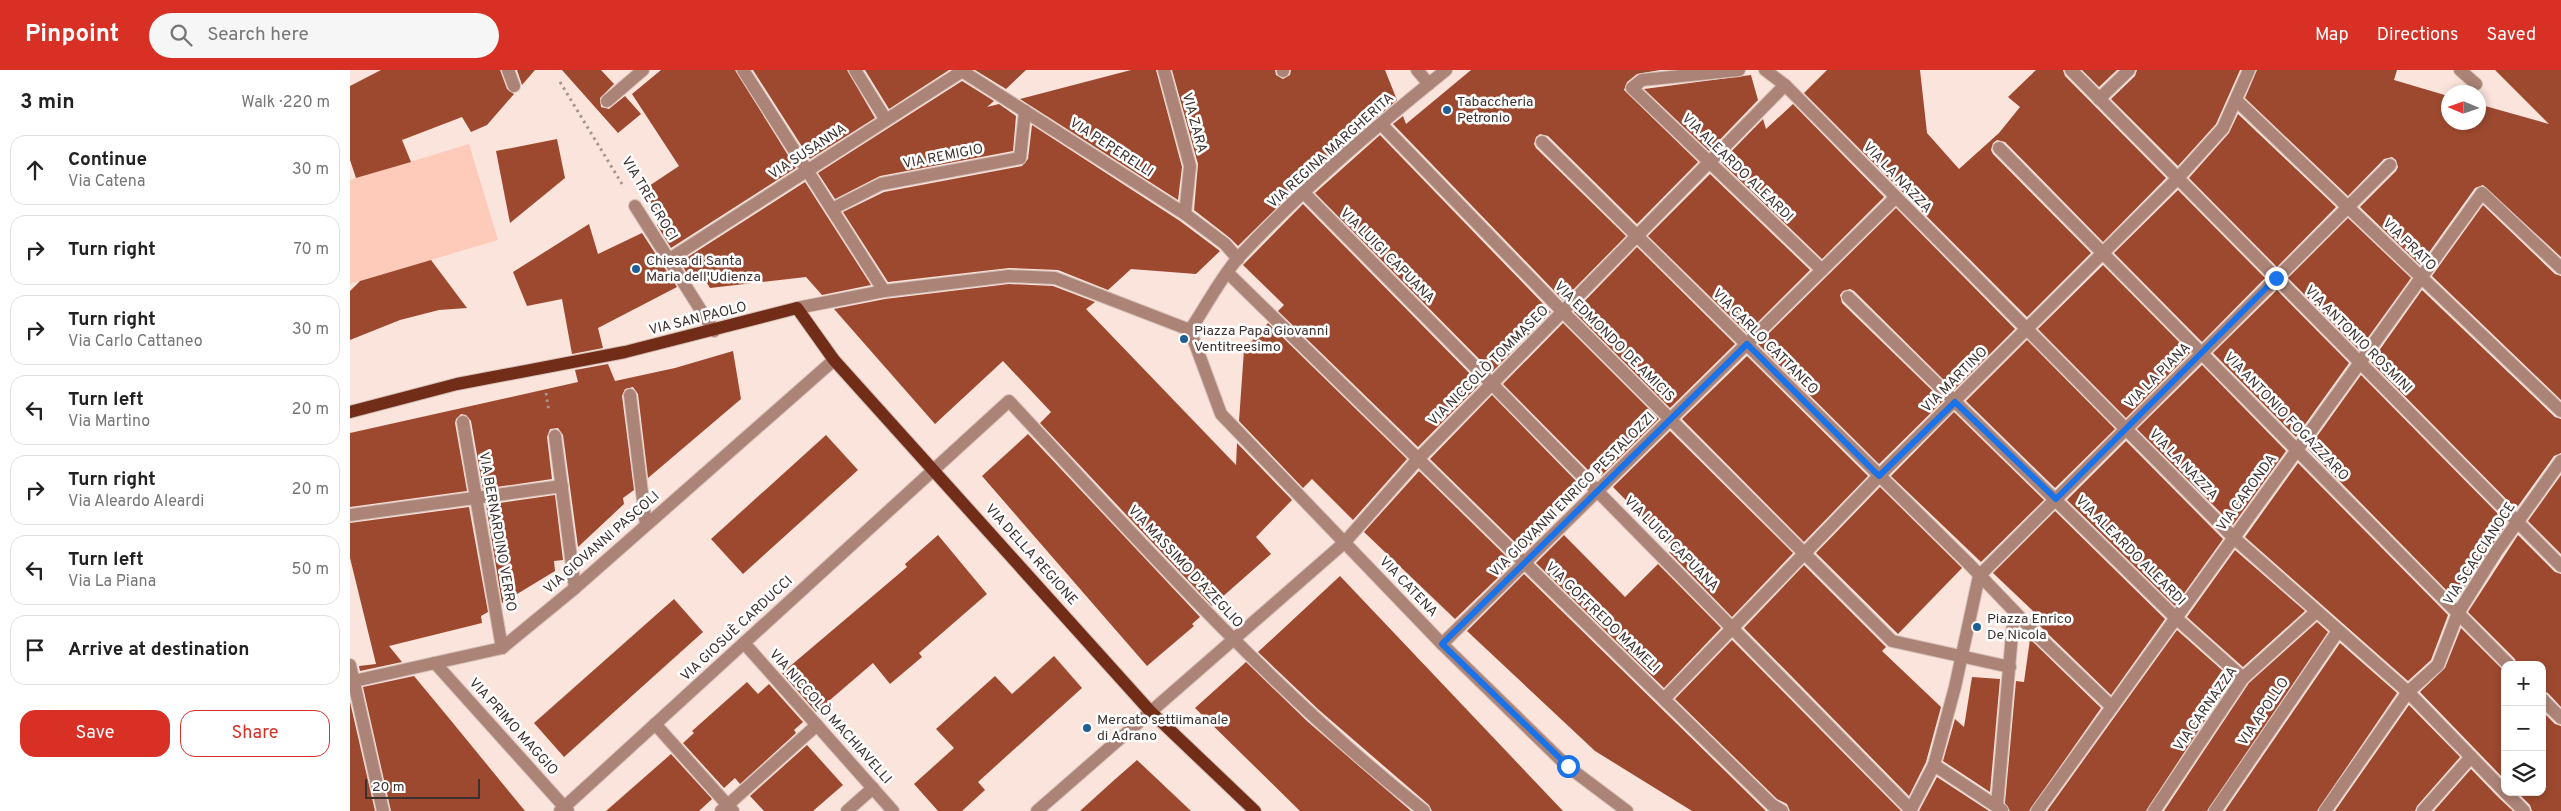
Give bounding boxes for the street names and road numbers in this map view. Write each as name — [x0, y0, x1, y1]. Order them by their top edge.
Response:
street label: VIA REGINA MARGHERITA — [1264, 90, 1398, 212]
street label: VIA ZARA — [1178, 91, 1210, 155]
street label: VIA ALEARDO ALEARDI — [1678, 110, 1796, 226]
street label: VIA PEPERELLI — [1066, 115, 1156, 181]
street label: VIA SUSANNA — [766, 121, 850, 183]
street label: VIA LA NAZZA — [1859, 139, 1935, 217]
street label: VIA REMIGIO — [901, 141, 985, 173]
street label: VIA TRE CROCI — [617, 154, 681, 244]
street label: VIA LUIGI CAPUANA — [1336, 205, 1438, 307]
street label: VIA PRATO — [2378, 215, 2440, 275]
street label: VIA EDMONDO DE AMICIS — [1550, 278, 1678, 406]
street label: VIA ANTONIO ROSMINI — [2301, 283, 2415, 397]
street label: VIA CARLO CATTANEO — [1709, 286, 1821, 398]
street label: VIA SAN PAOLO — [647, 299, 749, 339]
street label: VIA NICCOLÒ TOMMASEO — [1425, 302, 1553, 430]
street label: VIA LA PIANA — [2122, 340, 2194, 412]
street label: VIA MARTINO — [1918, 343, 1992, 417]
street label: VIA ANTONIO FOGAZZARO — [2220, 349, 2352, 485]
street label: VIA GIOVANNI ENRICO PESTALOZZI — [1487, 409, 1659, 581]
street label: VIA LA NAZZA — [2145, 426, 2221, 504]
street label: VIA BERNARDINO VERRO — [475, 451, 519, 613]
street label: VIA CARONDA — [2213, 451, 2281, 535]
street label: VIA GIOVANNI PASCOLI — [541, 488, 663, 598]
street label: VIA ALEARDO ALEARDI — [2071, 492, 2189, 610]
street label: VIA LUIGI CAPUANA — [1620, 493, 1722, 595]
street label: VIA SCACCIANOCE — [2440, 499, 2520, 609]
street label: VIA DELLA REGIONE — [981, 501, 1081, 609]
street label: VIA MASSIMO D'AZEGLIO — [1124, 502, 1246, 632]
street label: VIA CATENA — [1375, 553, 1441, 621]
street label: VIA GOFFREDO MAMELI — [1541, 559, 1663, 677]
street label: VIA GIOSUÈ CARDUCCI — [677, 572, 796, 685]
street label: VIA NICCOLÒ MACHIAVELLI — [765, 646, 896, 788]
street label: VIA CARNAZZA — [2171, 663, 2241, 755]
street label: VIA PRIMO MAGGIO — [465, 675, 561, 779]
street label: VIA APOLLO — [2235, 675, 2293, 749]

